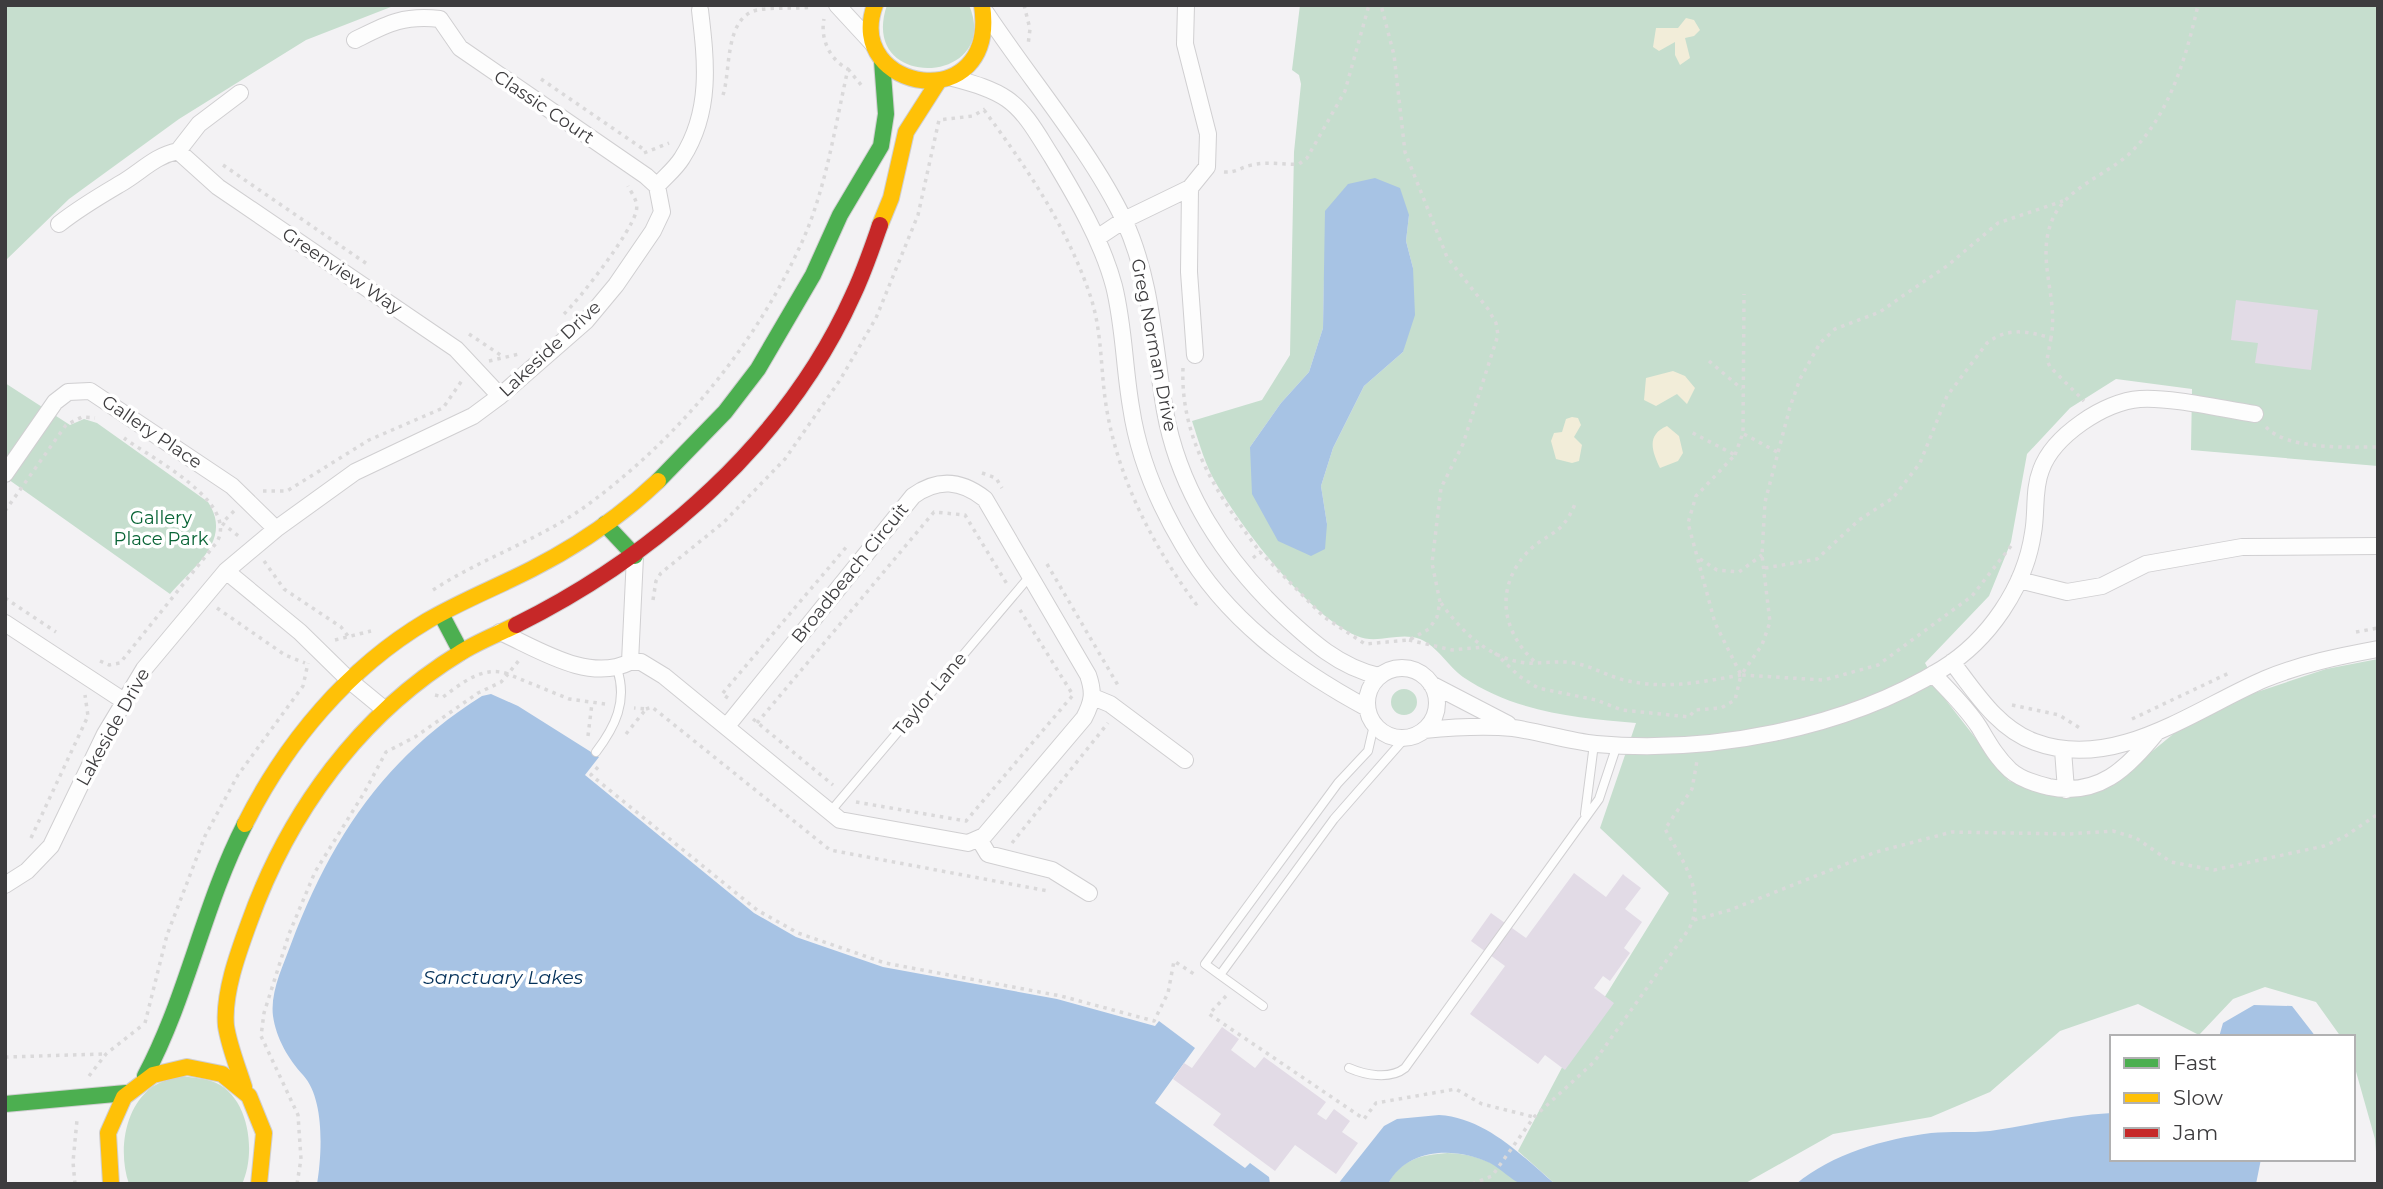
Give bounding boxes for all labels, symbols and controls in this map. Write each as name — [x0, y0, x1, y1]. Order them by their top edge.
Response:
street label: Classic Court — [490, 65, 598, 149]
street label: Greenview Way — [278, 223, 406, 319]
street label: Greg Norman Drive — [1126, 257, 1182, 433]
street label: Lakeside Drive — [495, 296, 606, 402]
street label: Gallery Place — [98, 390, 206, 474]
street label: Broadbeach Circuit — [787, 499, 913, 647]
park label: Gallery Place Park — [113, 507, 209, 550]
street label: Taylor Lane — [889, 648, 971, 740]
street label: Lakeside Drive — [72, 664, 154, 790]
water label: Sanctuary Lakes — [423, 966, 583, 989]
legend — [2110, 1035, 2355, 1161]
text: Fast — [2173, 1050, 2217, 1075]
text: Slow — [2173, 1085, 2223, 1110]
text: Jam — [2172, 1120, 2218, 1145]

